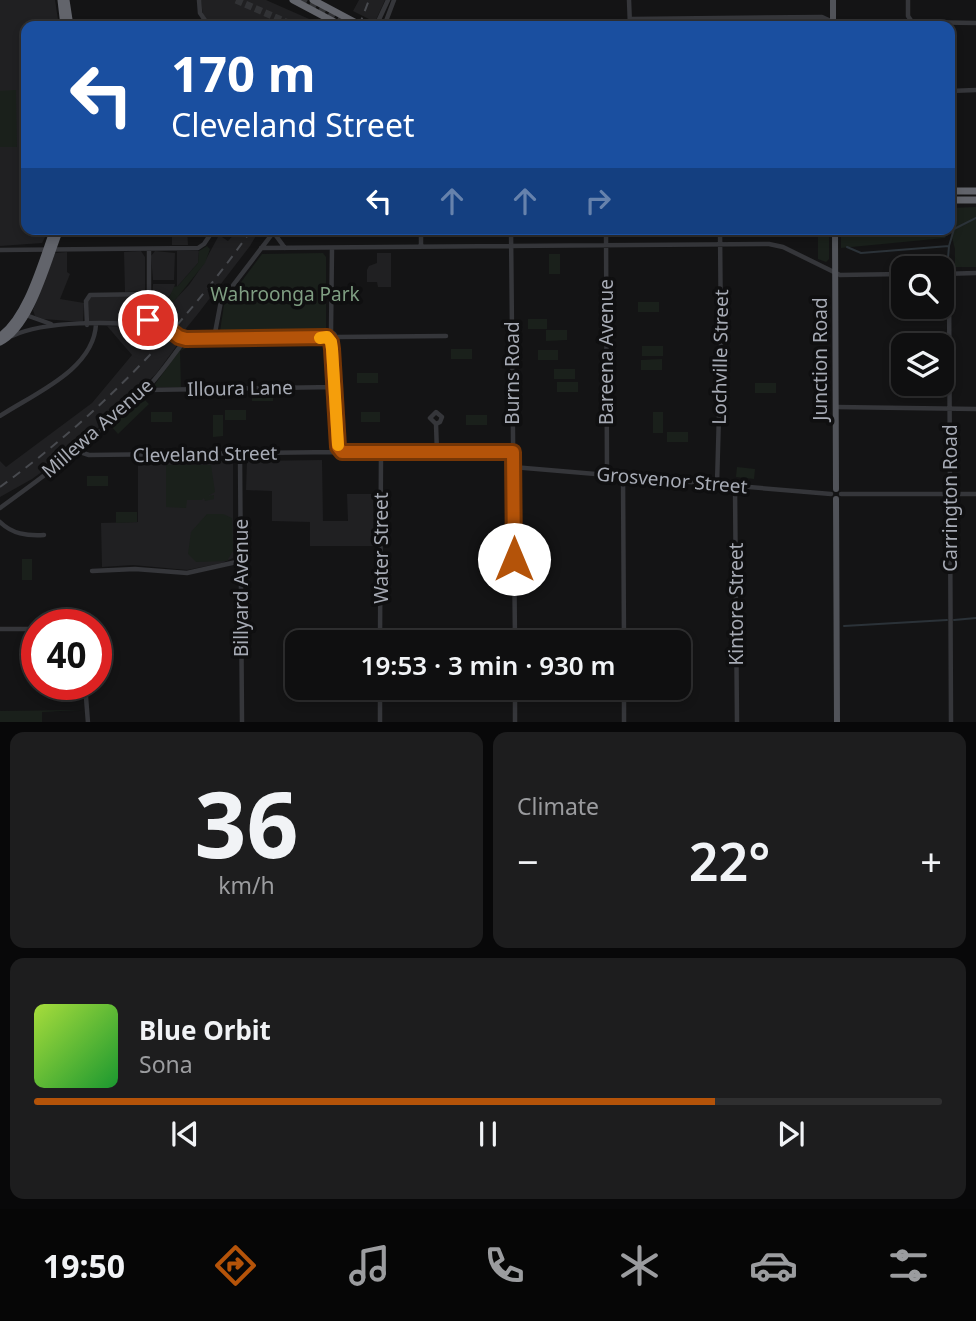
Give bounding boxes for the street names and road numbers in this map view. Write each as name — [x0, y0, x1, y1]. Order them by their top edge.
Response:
street label: Bareena Avenue — [593, 279, 619, 425]
street label: Lochville Street — [706, 289, 734, 425]
street label: Junction Road — [807, 297, 833, 423]
street label: Burns Road — [499, 321, 525, 425]
street label: Millewa Avenue — [36, 372, 158, 484]
street label: Illoura Lane — [187, 374, 293, 402]
street label: Carrington Road — [937, 424, 963, 572]
street label: Cleveland Street — [132, 440, 278, 468]
street label: Grosvenor Street — [595, 460, 749, 500]
street label: Water Street — [368, 492, 394, 604]
street label: Billyard Avenue — [228, 519, 254, 657]
street label: Kintore Street — [723, 542, 749, 665]

